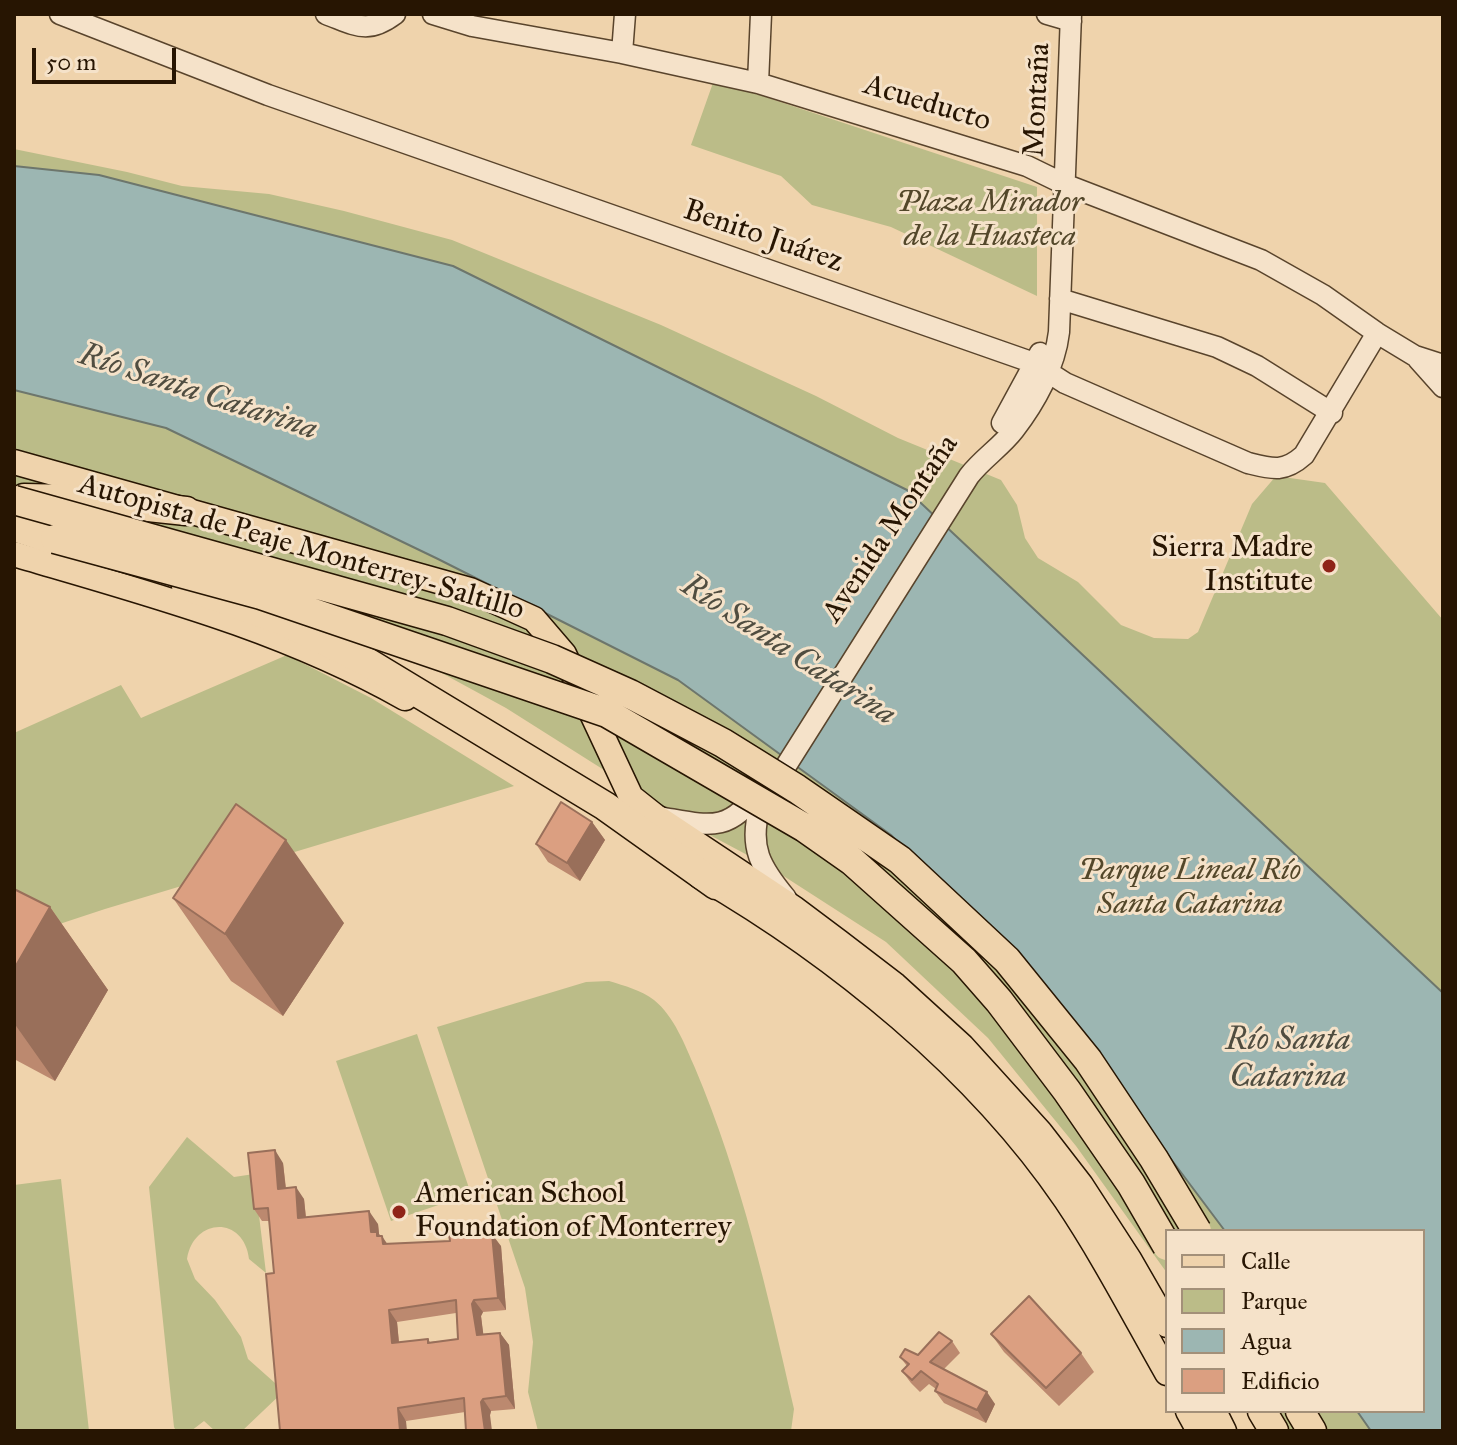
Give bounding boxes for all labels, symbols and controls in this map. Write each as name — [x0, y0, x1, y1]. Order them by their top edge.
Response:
scale bar — [36, 32, 180, 82]
street label: Montaña — [1017, 42, 1059, 158]
text: 50 m — [46, 47, 96, 77]
street label: Acueducto — [859, 68, 995, 140]
park label: Plaza Mirador de la Huasteca — [896, 186, 1084, 256]
street label: Benito Juárez — [678, 193, 848, 281]
water label: Río Santa Catarina — [74, 336, 322, 450]
street label: Avenida Montaña — [815, 428, 967, 630]
street label: Autopista de Peaje Monterrey-Saltillo — [74, 467, 528, 629]
place label: Sierra Madre Institute — [1151, 531, 1313, 602]
marker: Sierra Madre Institute — [1320, 557, 1338, 575]
water label: Río Santa Catarina — [674, 567, 902, 735]
park label: Parque Lineal Río Santa Catarina — [1079, 854, 1301, 924]
water label: Río Santa Catarina — [1226, 1022, 1350, 1097]
place label: American School Foundation of Monterrey — [415, 1177, 732, 1248]
marker: American School Foundation of Monterrey — [390, 1203, 408, 1221]
legend — [1165, 1229, 1425, 1413]
text: Calle — [1241, 1246, 1290, 1276]
text: Parque — [1241, 1286, 1308, 1316]
text: Agua — [1241, 1326, 1292, 1356]
text: Edificio — [1241, 1366, 1320, 1396]

